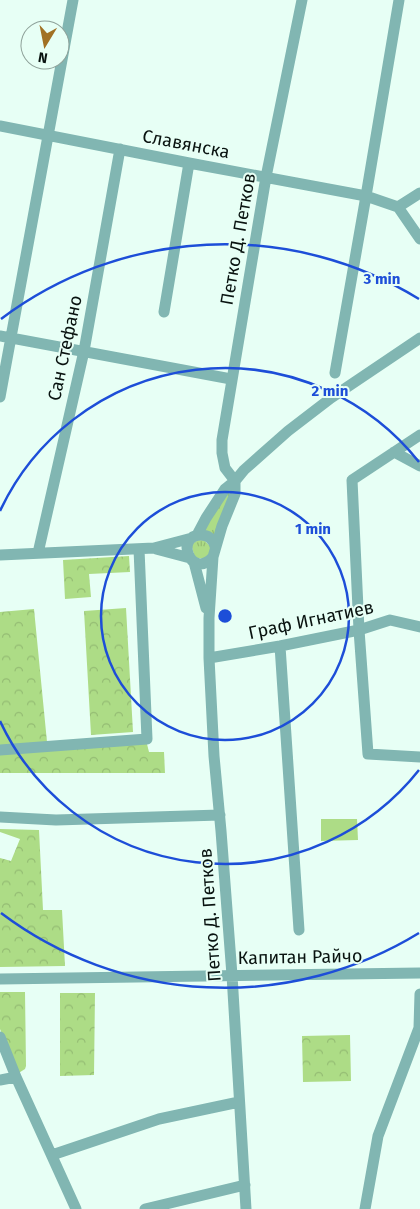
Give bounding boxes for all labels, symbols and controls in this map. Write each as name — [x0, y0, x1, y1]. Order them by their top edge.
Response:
north arrow — [20, 20, 70, 70]
text: N — [37, 48, 49, 66]
street label: Славянска — [141, 125, 231, 163]
street label: Петко Д. Петков — [216, 171, 260, 307]
text: 3 min — [363, 270, 400, 288]
street label: Сан Стефано — [43, 293, 87, 403]
text: 2 min — [312, 382, 348, 400]
text: 1 min — [295, 520, 331, 538]
street label: Граф Игнатиев — [246, 596, 376, 644]
centre of rings — [216, 607, 234, 625]
street label: Петко Д. Петков — [194, 848, 226, 982]
street label: Капитан Райчо — [237, 945, 363, 969]

